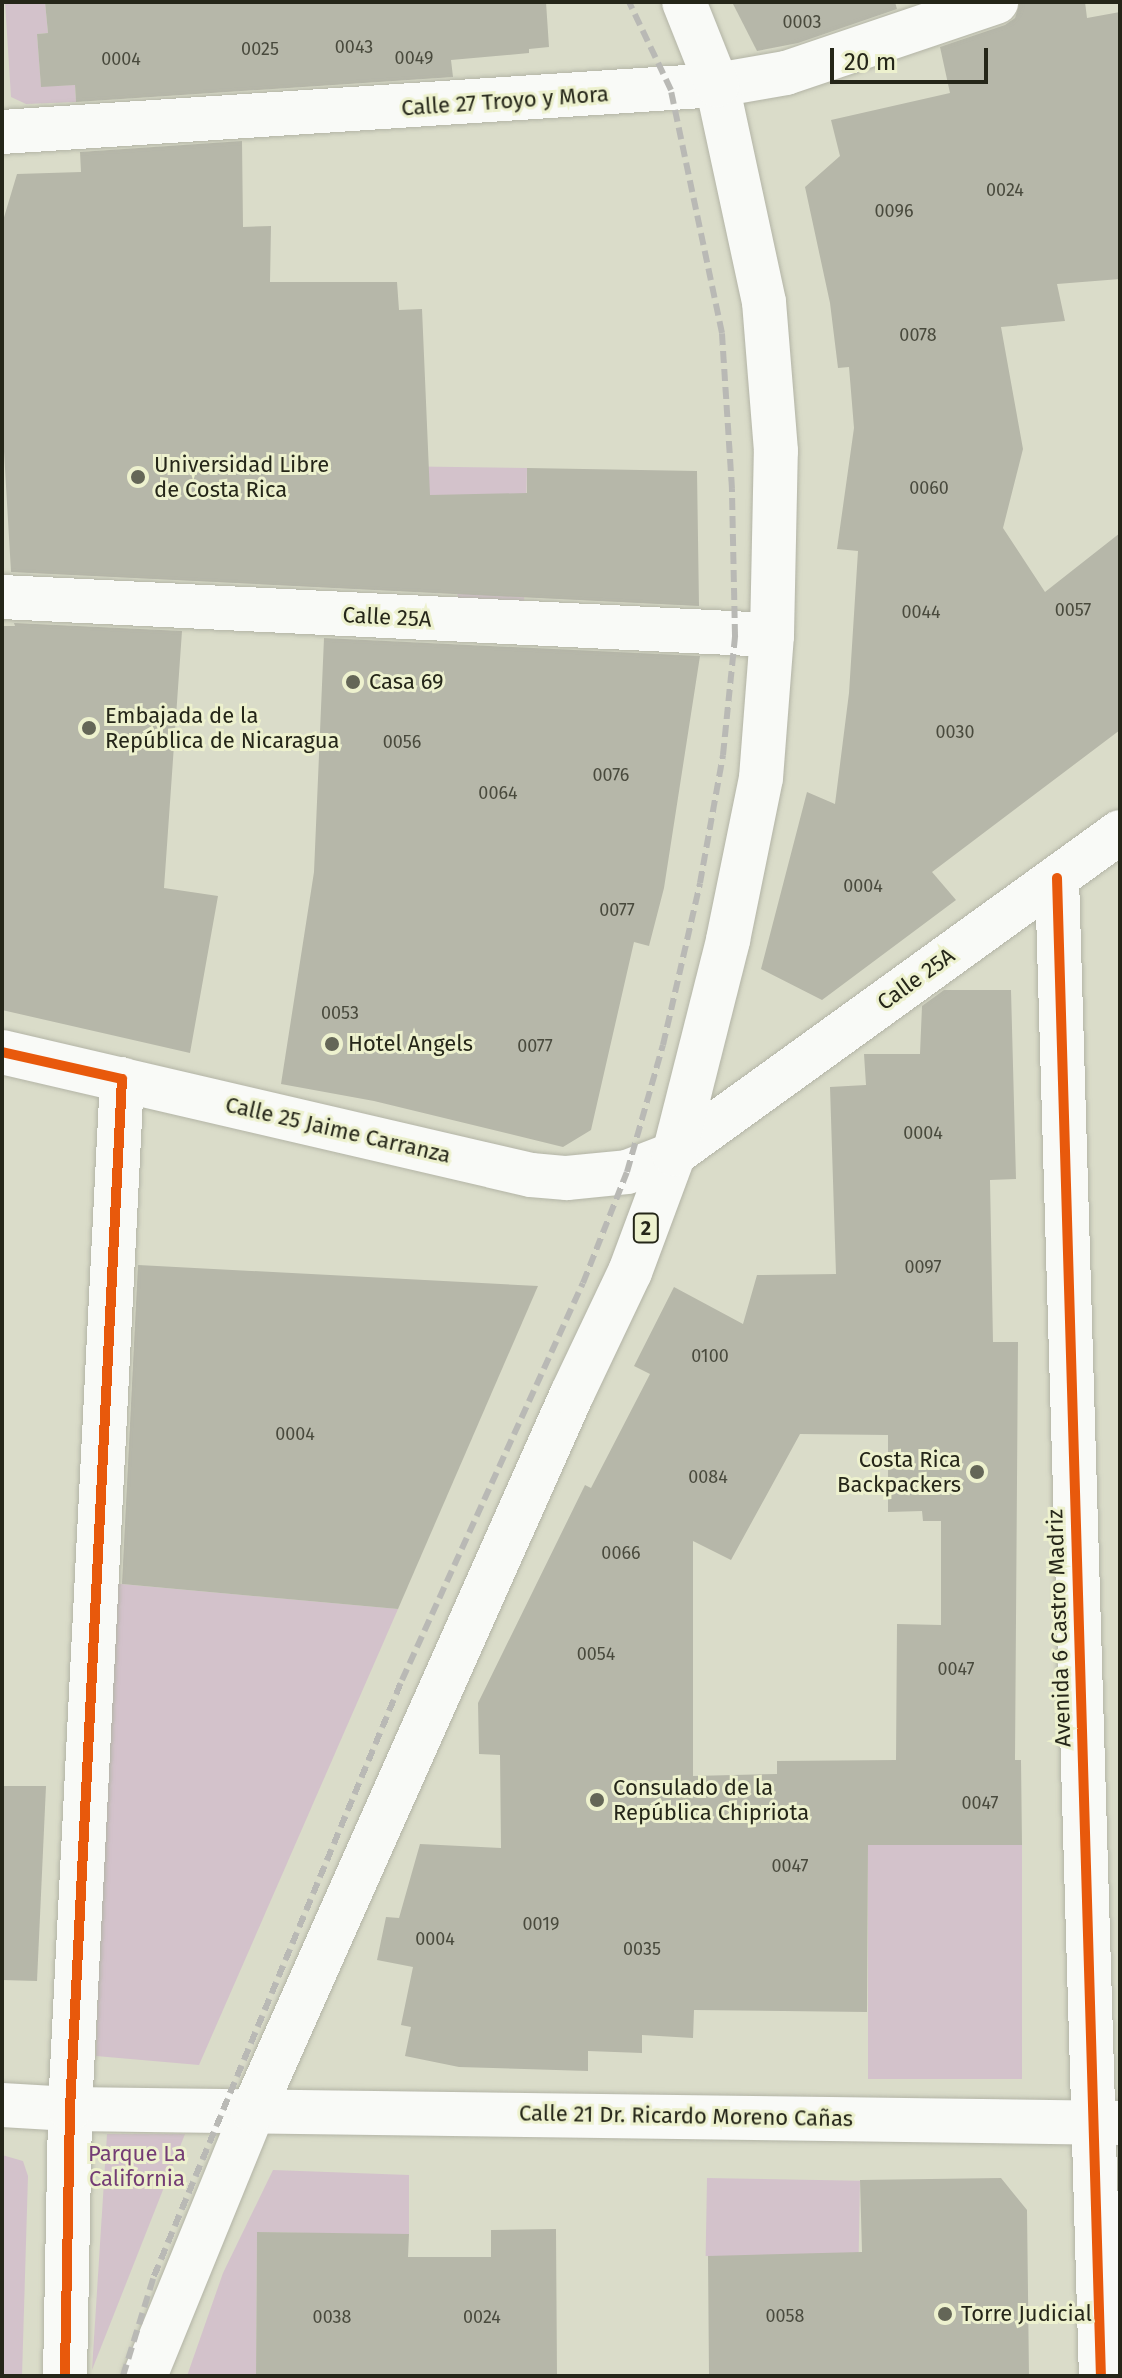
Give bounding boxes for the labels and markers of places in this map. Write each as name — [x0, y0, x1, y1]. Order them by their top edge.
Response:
place label: Universidad Libre de Costa Rica — [154, 451, 329, 502]
marker: Universidad Libre de Costa Rica — [129, 468, 147, 486]
place label: Casa 69 — [369, 669, 444, 695]
marker: Casa 69 — [344, 673, 362, 691]
place label: Embajada de la República de Nicaragua — [105, 702, 340, 754]
marker: Embajada de la República de Nicaragua — [80, 719, 98, 737]
place label: Hotel Angels — [348, 1031, 473, 1057]
marker: Hotel Angels — [323, 1035, 341, 1053]
place label: Costa Rica Backpackers — [837, 1446, 961, 1498]
marker: Costa Rica Backpackers — [968, 1463, 986, 1481]
place label: Consulado de la República Chipriota — [613, 1774, 809, 1826]
marker: Consulado de la República Chipriota — [588, 1791, 606, 1809]
place label: Torre Judicial — [961, 2301, 1092, 2327]
marker: Torre Judicial — [936, 2305, 954, 2323]

